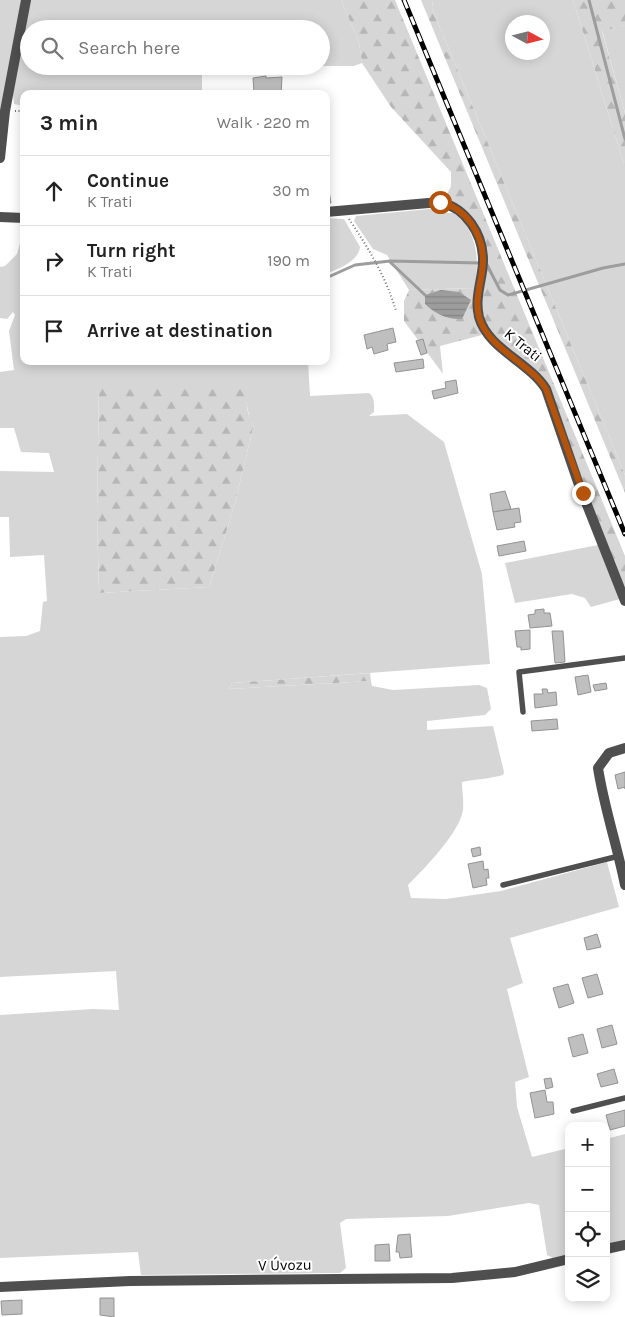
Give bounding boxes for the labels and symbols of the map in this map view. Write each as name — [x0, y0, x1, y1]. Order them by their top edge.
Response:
north arrow — [505, 15, 550, 60]
route start — [429, 191, 452, 214]
street label: K Trati — [501, 325, 545, 365]
route end — [572, 482, 595, 505]
street label: V Úvozu — [258, 1256, 312, 1274]

